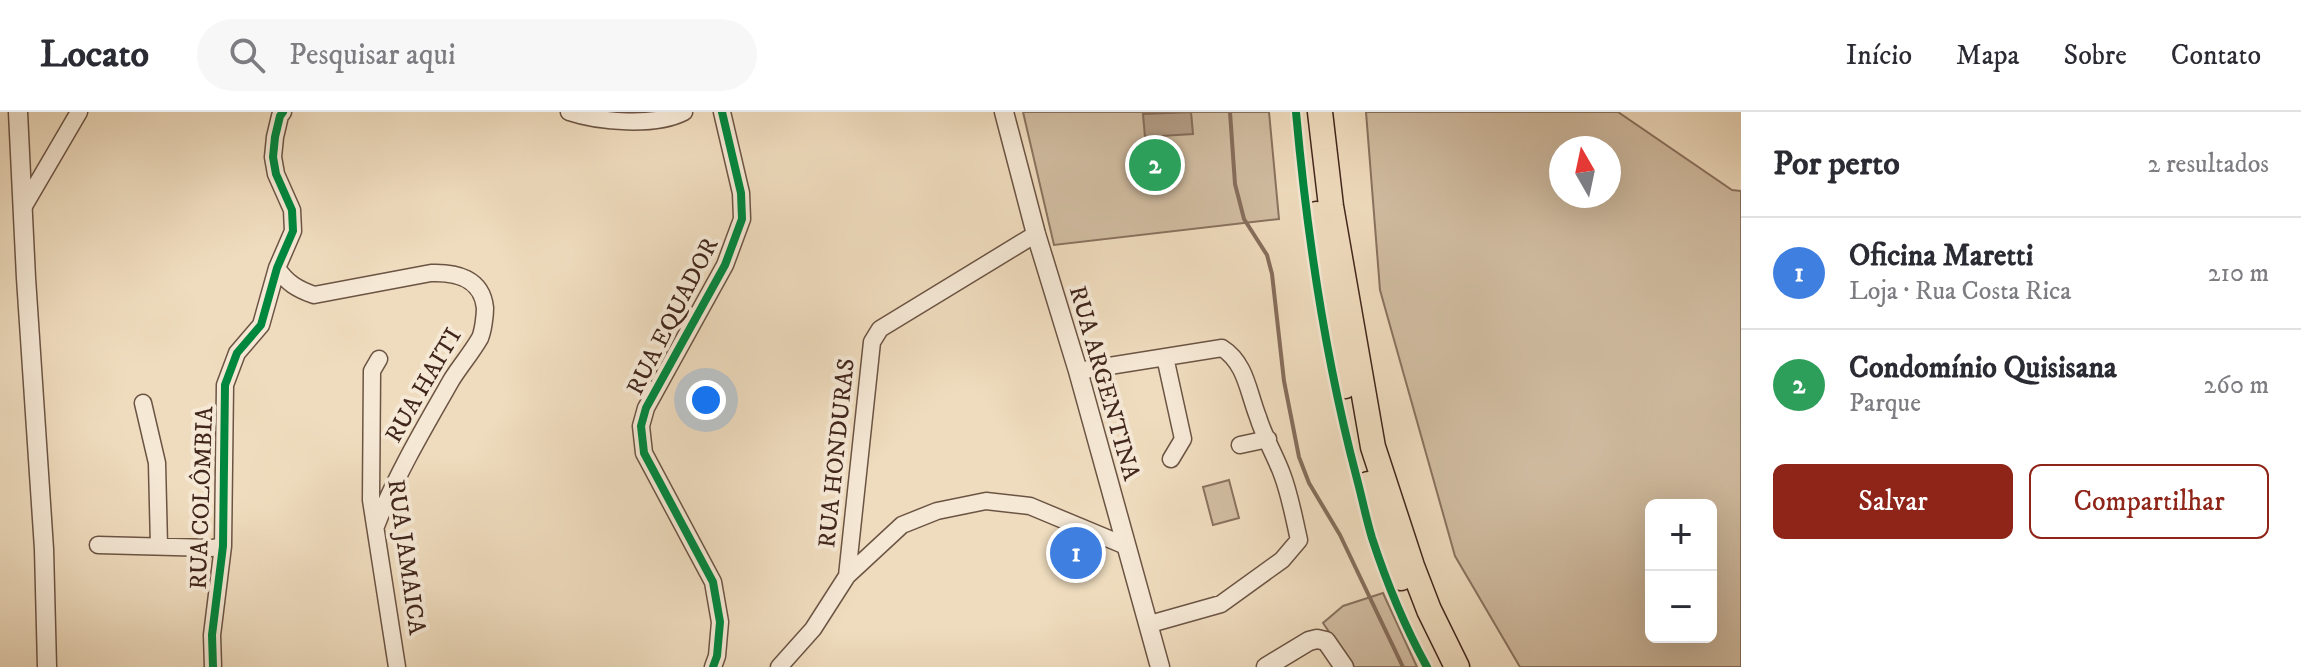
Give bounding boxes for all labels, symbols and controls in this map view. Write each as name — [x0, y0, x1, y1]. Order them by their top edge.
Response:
search box — [197, 19, 757, 91]
text: Locato — [40, 31, 149, 79]
icon: search — [225, 33, 269, 77]
text: Pesquisar aqui — [289, 37, 456, 74]
text: Início — [1846, 38, 1912, 73]
text: Mapa — [1956, 38, 2020, 73]
text: Sobre — [2064, 38, 2127, 73]
text: Contato — [2171, 38, 2261, 73]
pin: 2 — [1129, 135, 1181, 195]
north arrow — [1549, 136, 1621, 208]
text: Por perto — [1773, 143, 1900, 185]
text: 2 resultados — [2148, 148, 2269, 181]
street label: RUA EQUADOR — [620, 233, 725, 400]
text: Oficina Maretti — [1849, 238, 2033, 275]
text: 1 — [1794, 257, 1804, 290]
text: 210 m — [2208, 257, 2269, 290]
text: Loja · Rua Costa Rica — [1849, 275, 2071, 308]
street label: RUA ARGENTINA — [1062, 283, 1146, 485]
street label: RUA HAITI — [379, 323, 469, 448]
text: Condomínio Quisisana — [1849, 350, 2117, 387]
street label: RUA HONDURAS — [812, 357, 862, 549]
text: 2 — [1793, 369, 1805, 402]
text: 260 m — [2204, 369, 2269, 402]
your location — [686, 380, 726, 420]
text: Parque — [1849, 387, 1921, 420]
street label: RUA COLÔMBIA — [184, 405, 220, 590]
button: Salvar — [1773, 464, 2013, 539]
button: Compartilhar — [2029, 464, 2269, 539]
street label: RUA JAMAICA — [380, 478, 432, 637]
map controls — [1645, 499, 1717, 643]
button: + — [1645, 499, 1717, 571]
pin: 1 — [1050, 523, 1102, 583]
button: − — [1645, 571, 1717, 643]

